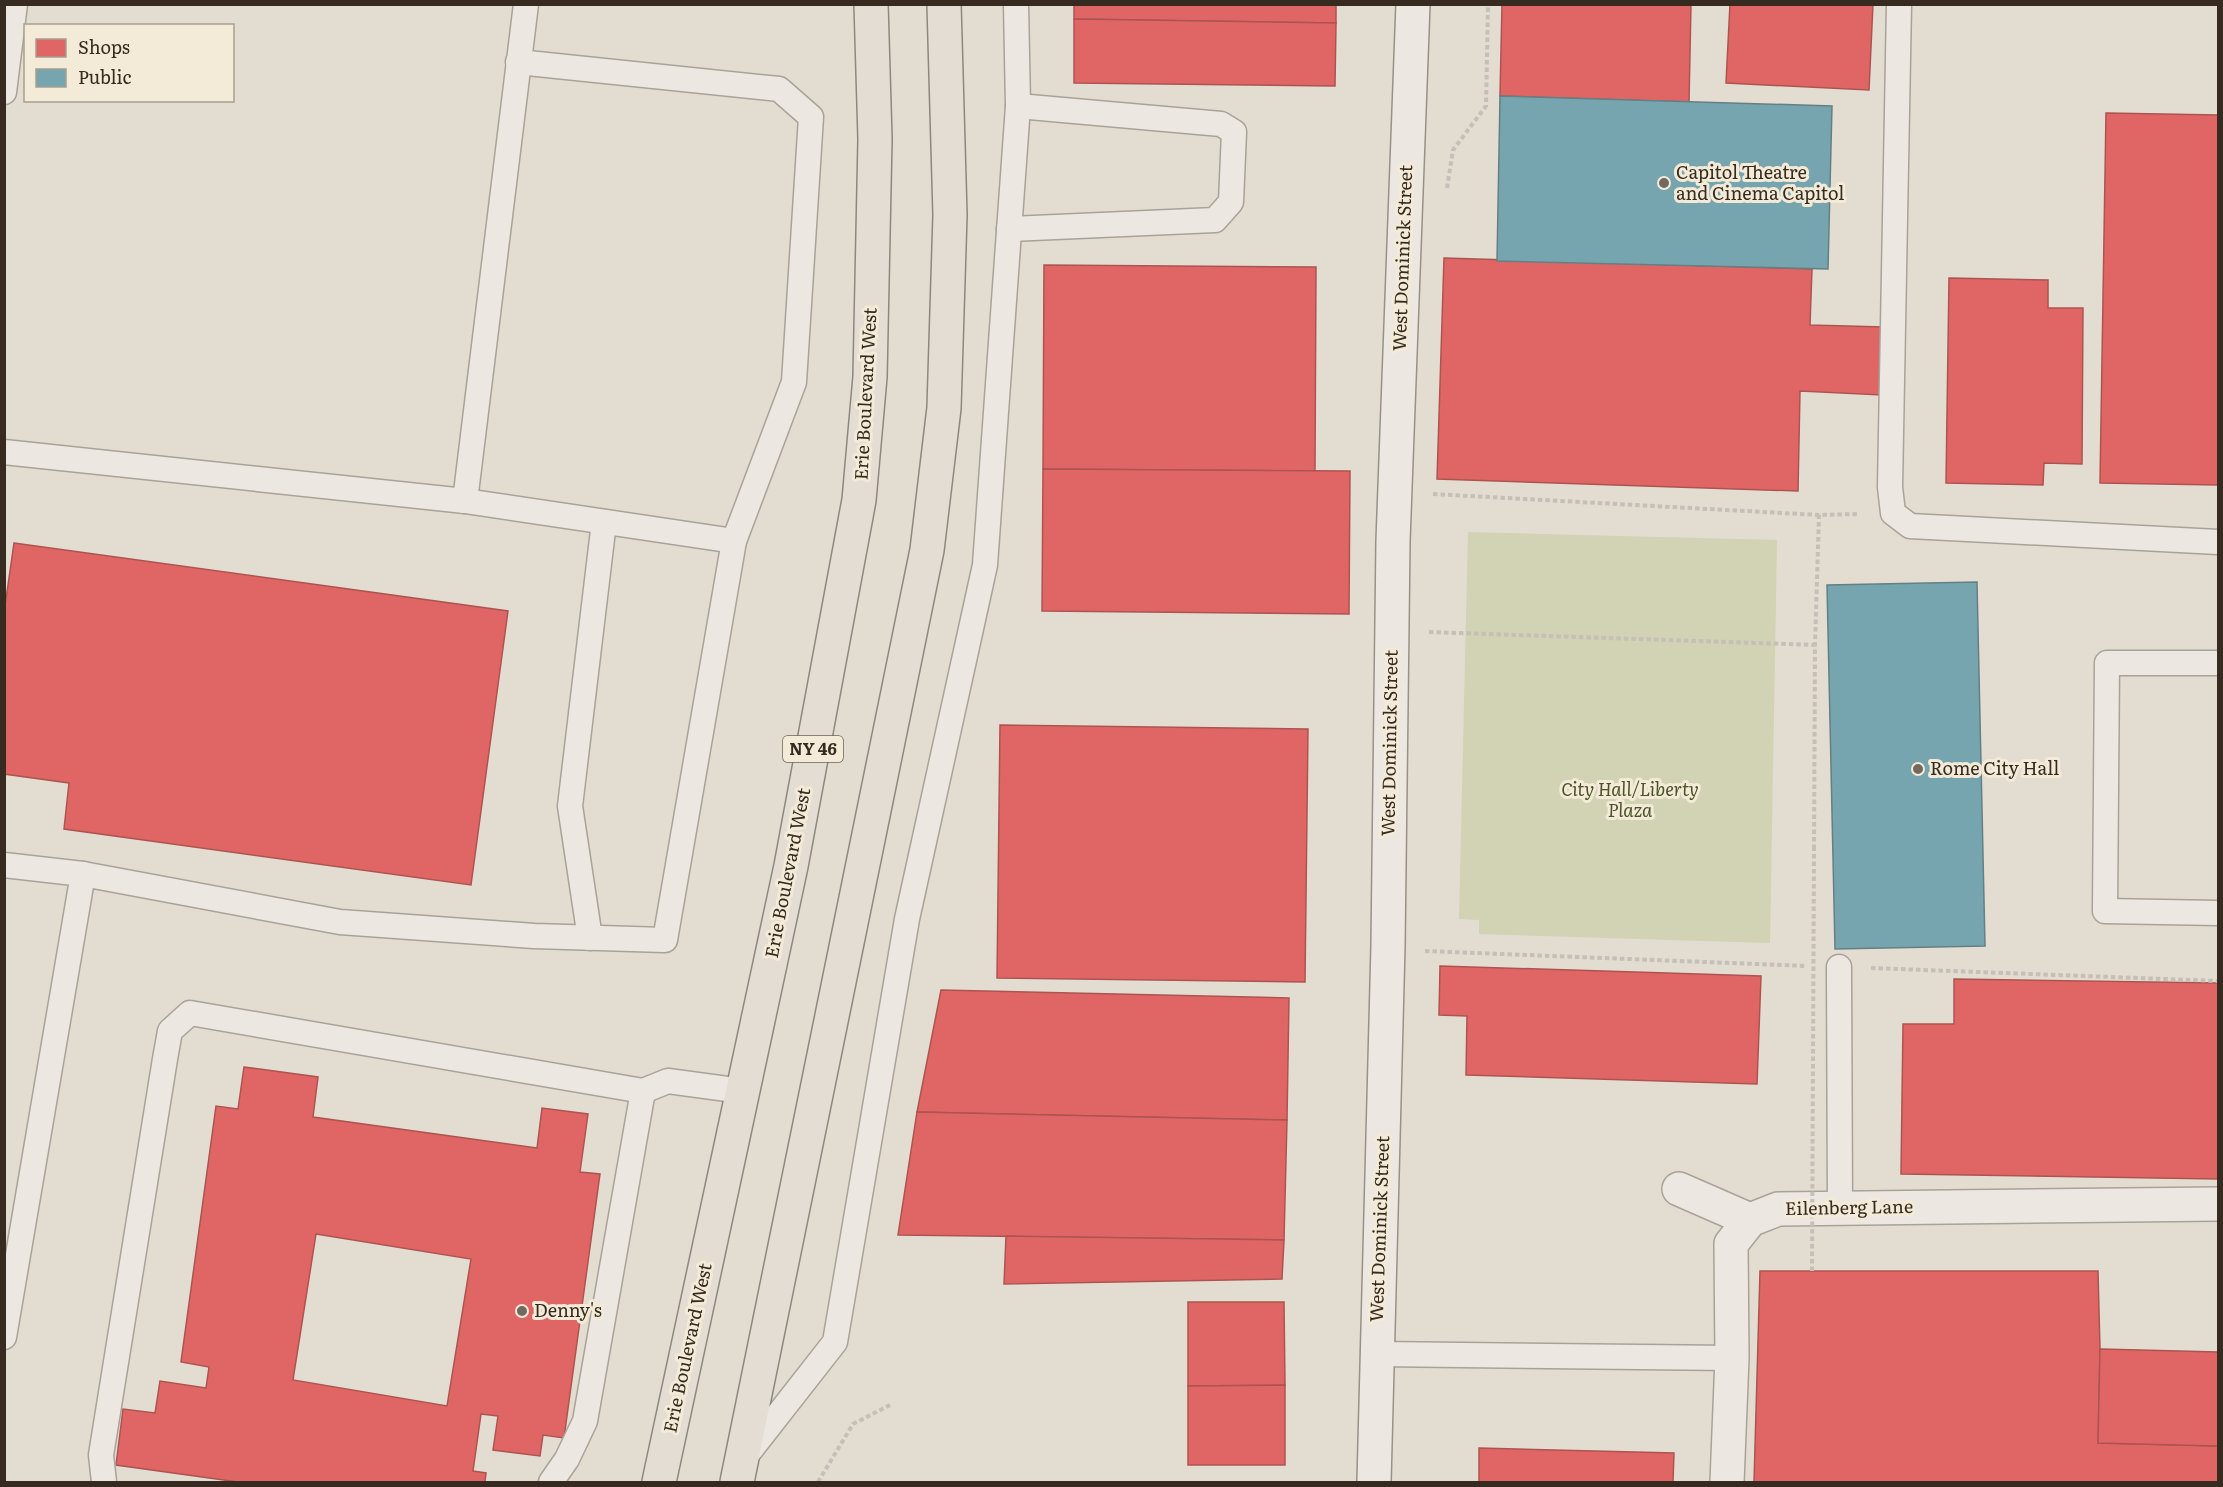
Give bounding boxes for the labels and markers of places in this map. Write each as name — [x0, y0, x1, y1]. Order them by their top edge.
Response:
place label: Capitol Theatre and Cinema Capitol — [1676, 158, 1844, 206]
marker: Capitol Theatre and Cinema Capitol — [1657, 176, 1671, 190]
place label: Rome City Hall — [1930, 754, 2059, 781]
marker: Rome City Hall — [1911, 762, 1925, 776]
place label: Denny's — [534, 1296, 602, 1323]
marker: Denny's — [515, 1304, 529, 1318]

